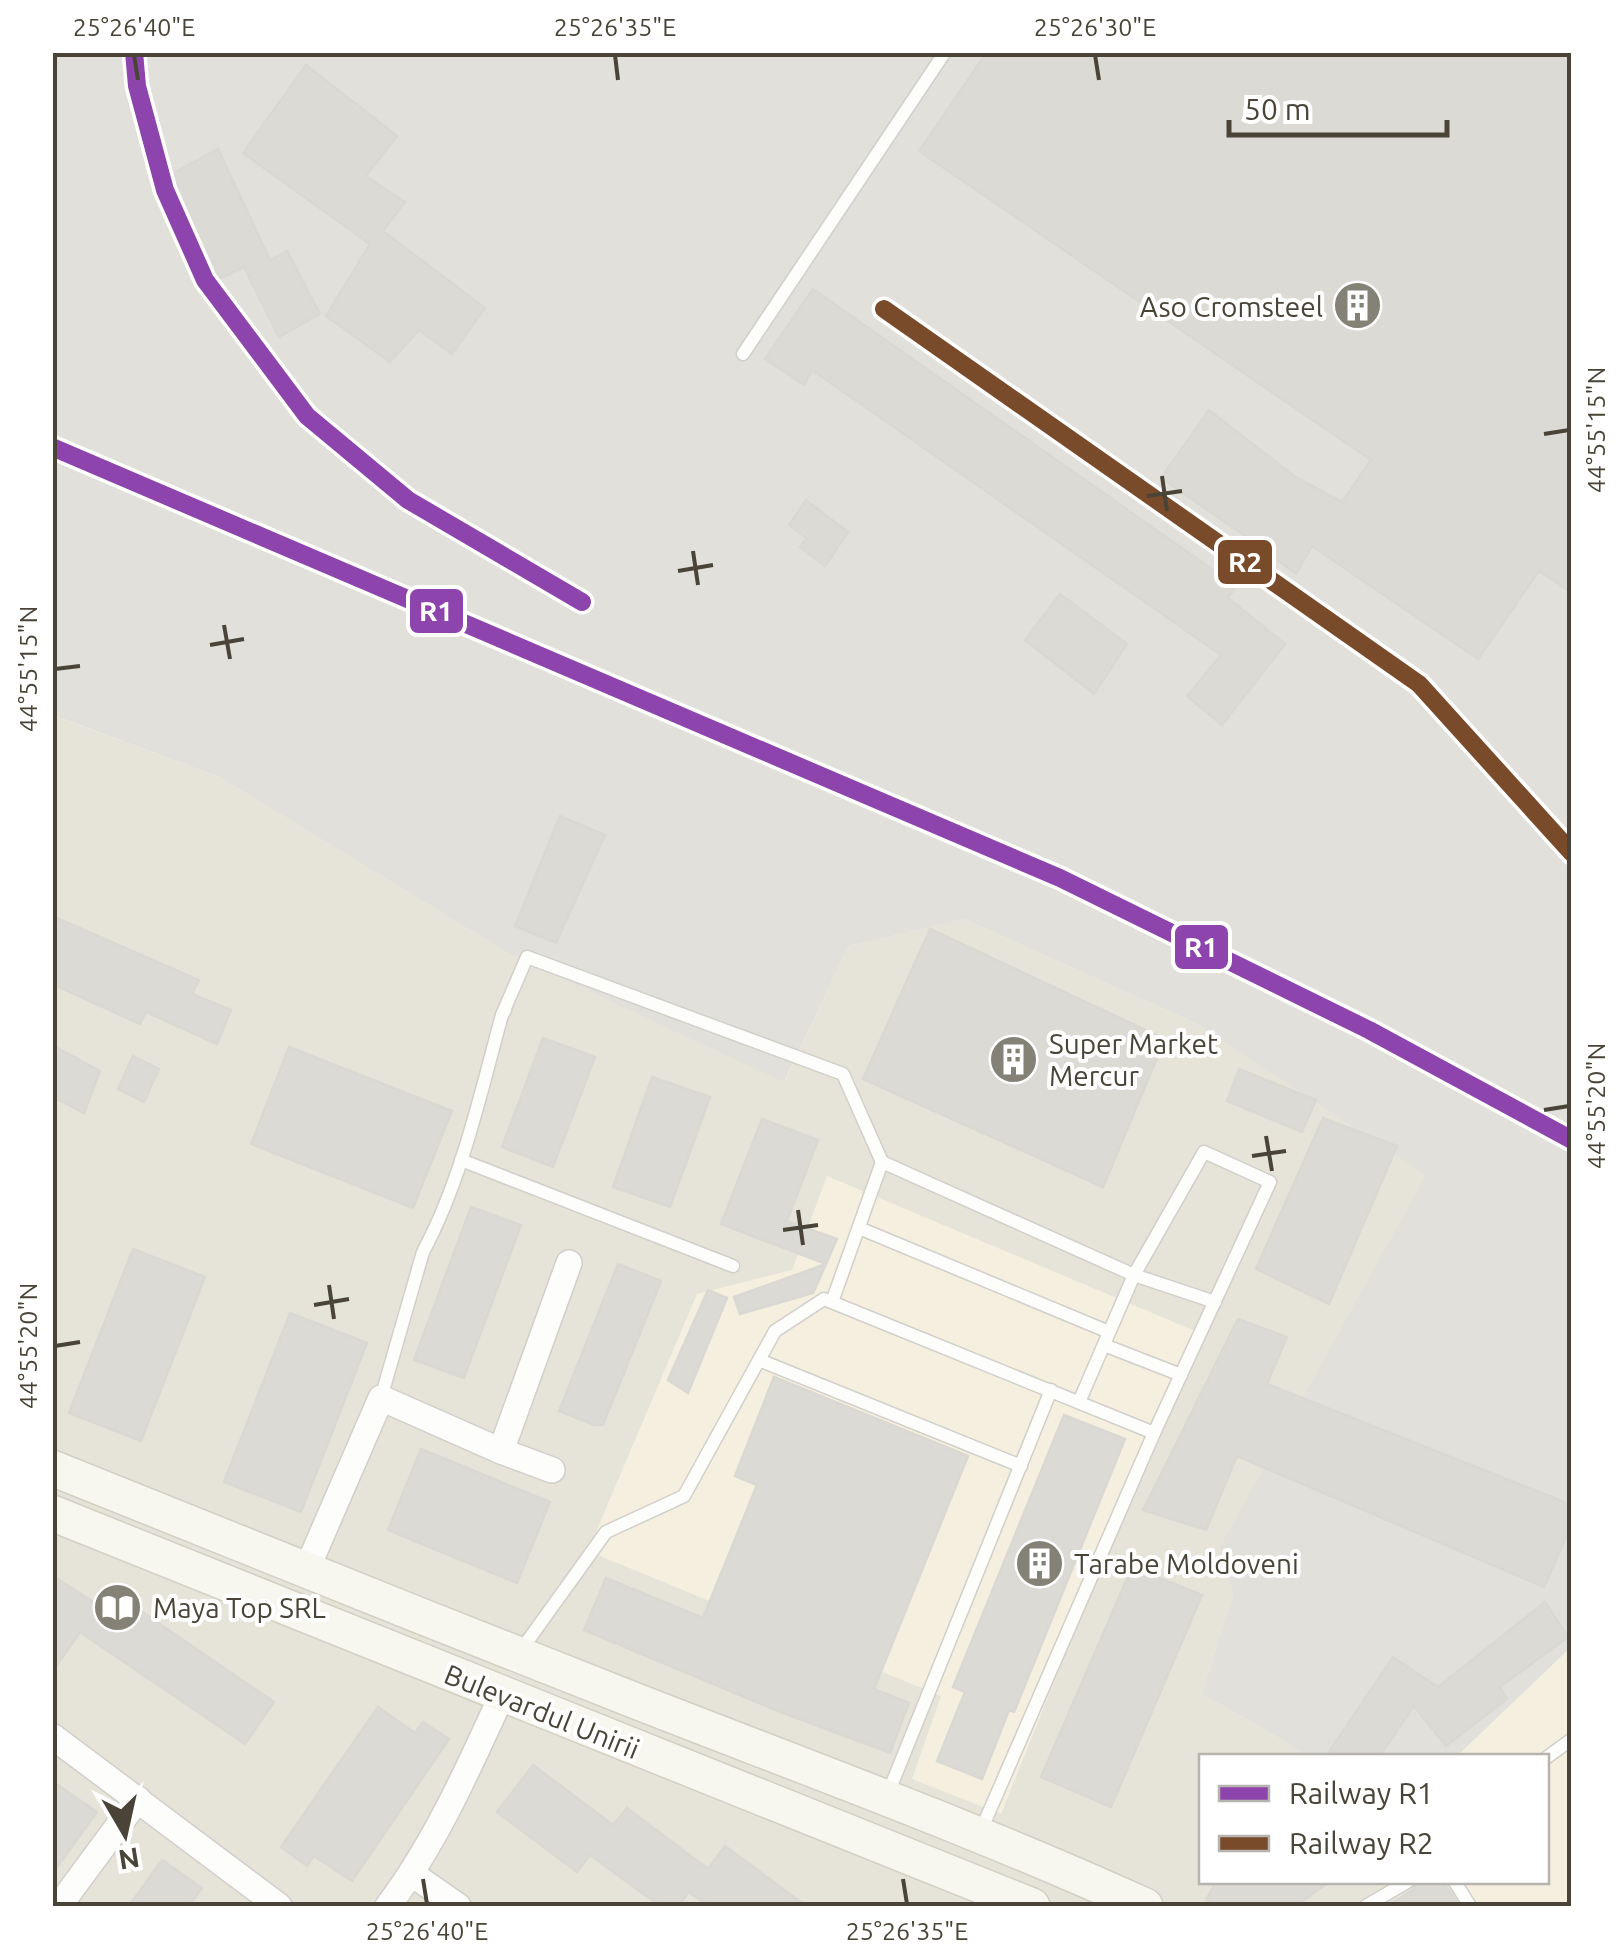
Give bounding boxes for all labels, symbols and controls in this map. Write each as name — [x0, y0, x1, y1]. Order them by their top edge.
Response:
text: 25°26'40"E — [73, 13, 195, 41]
text: 25°26'35"E — [554, 13, 676, 41]
text: 25°26'30"E — [1034, 13, 1156, 41]
scale bar — [1229, 75, 1446, 137]
text: 50 m — [1244, 92, 1311, 126]
building icon: Aso Cromsteel — [1332, 280, 1384, 332]
place label: Aso Cromsteel — [1140, 291, 1323, 322]
text: 44°55'15"N — [1582, 367, 1610, 493]
line badge: R2 — [1216, 538, 1274, 586]
text: R2 — [1228, 546, 1262, 577]
line badge: R1 — [408, 587, 465, 635]
text: R1 — [419, 595, 453, 626]
text: 44°55'15"N — [14, 606, 42, 732]
line badge: R1 — [1173, 923, 1230, 971]
text: R1 — [1184, 931, 1218, 962]
place label: Super Market Mercur — [1049, 1028, 1218, 1091]
building icon: Super Market Mercur — [988, 1033, 1040, 1085]
text: 44°55'20"N — [1582, 1043, 1610, 1169]
text: 44°55'20"N — [14, 1283, 42, 1409]
building icon: Tarabe Moldoveni — [1013, 1537, 1065, 1589]
place label: Tarabe Moldoveni — [1074, 1548, 1299, 1579]
library icon: Maya Top SRL — [92, 1581, 144, 1633]
place label: Maya Top SRL — [153, 1592, 326, 1623]
street label: Bulevardul Unirii — [440, 1658, 644, 1764]
legend — [1199, 1754, 1549, 1884]
text: Railway R1 — [1289, 1776, 1434, 1810]
north arrow — [75, 1784, 175, 1884]
text: Railway R2 — [1289, 1826, 1434, 1860]
text: N — [116, 1842, 142, 1876]
text: 25°26'40"E — [366, 1917, 488, 1945]
text: 25°26'35"E — [846, 1917, 968, 1945]

